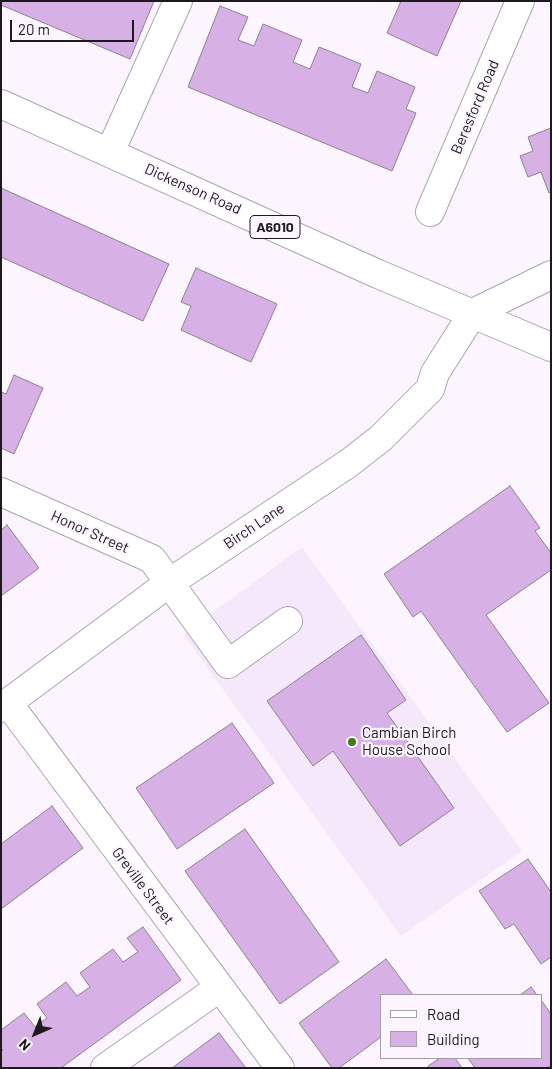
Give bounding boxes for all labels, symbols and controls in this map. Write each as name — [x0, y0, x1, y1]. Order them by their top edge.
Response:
scale bar — [12, 10, 136, 42]
text: 20 m — [18, 20, 50, 38]
street label: Beresford Road — [447, 57, 503, 157]
street label: Dickenson Road — [142, 160, 244, 218]
road number: A6010 — [250, 216, 300, 238]
street label: Birch Lane — [220, 499, 288, 553]
street label: Honor Street — [48, 507, 132, 557]
place label: Cambian Birch House School — [362, 724, 456, 759]
marker: Cambian Birch House School — [346, 736, 358, 748]
street label: Greville Street — [108, 844, 178, 928]
legend — [380, 994, 542, 1059]
text: Road — [427, 1005, 460, 1023]
north arrow — [10, 1009, 60, 1059]
text: Building — [427, 1030, 480, 1048]
text: N — [15, 1036, 33, 1054]

